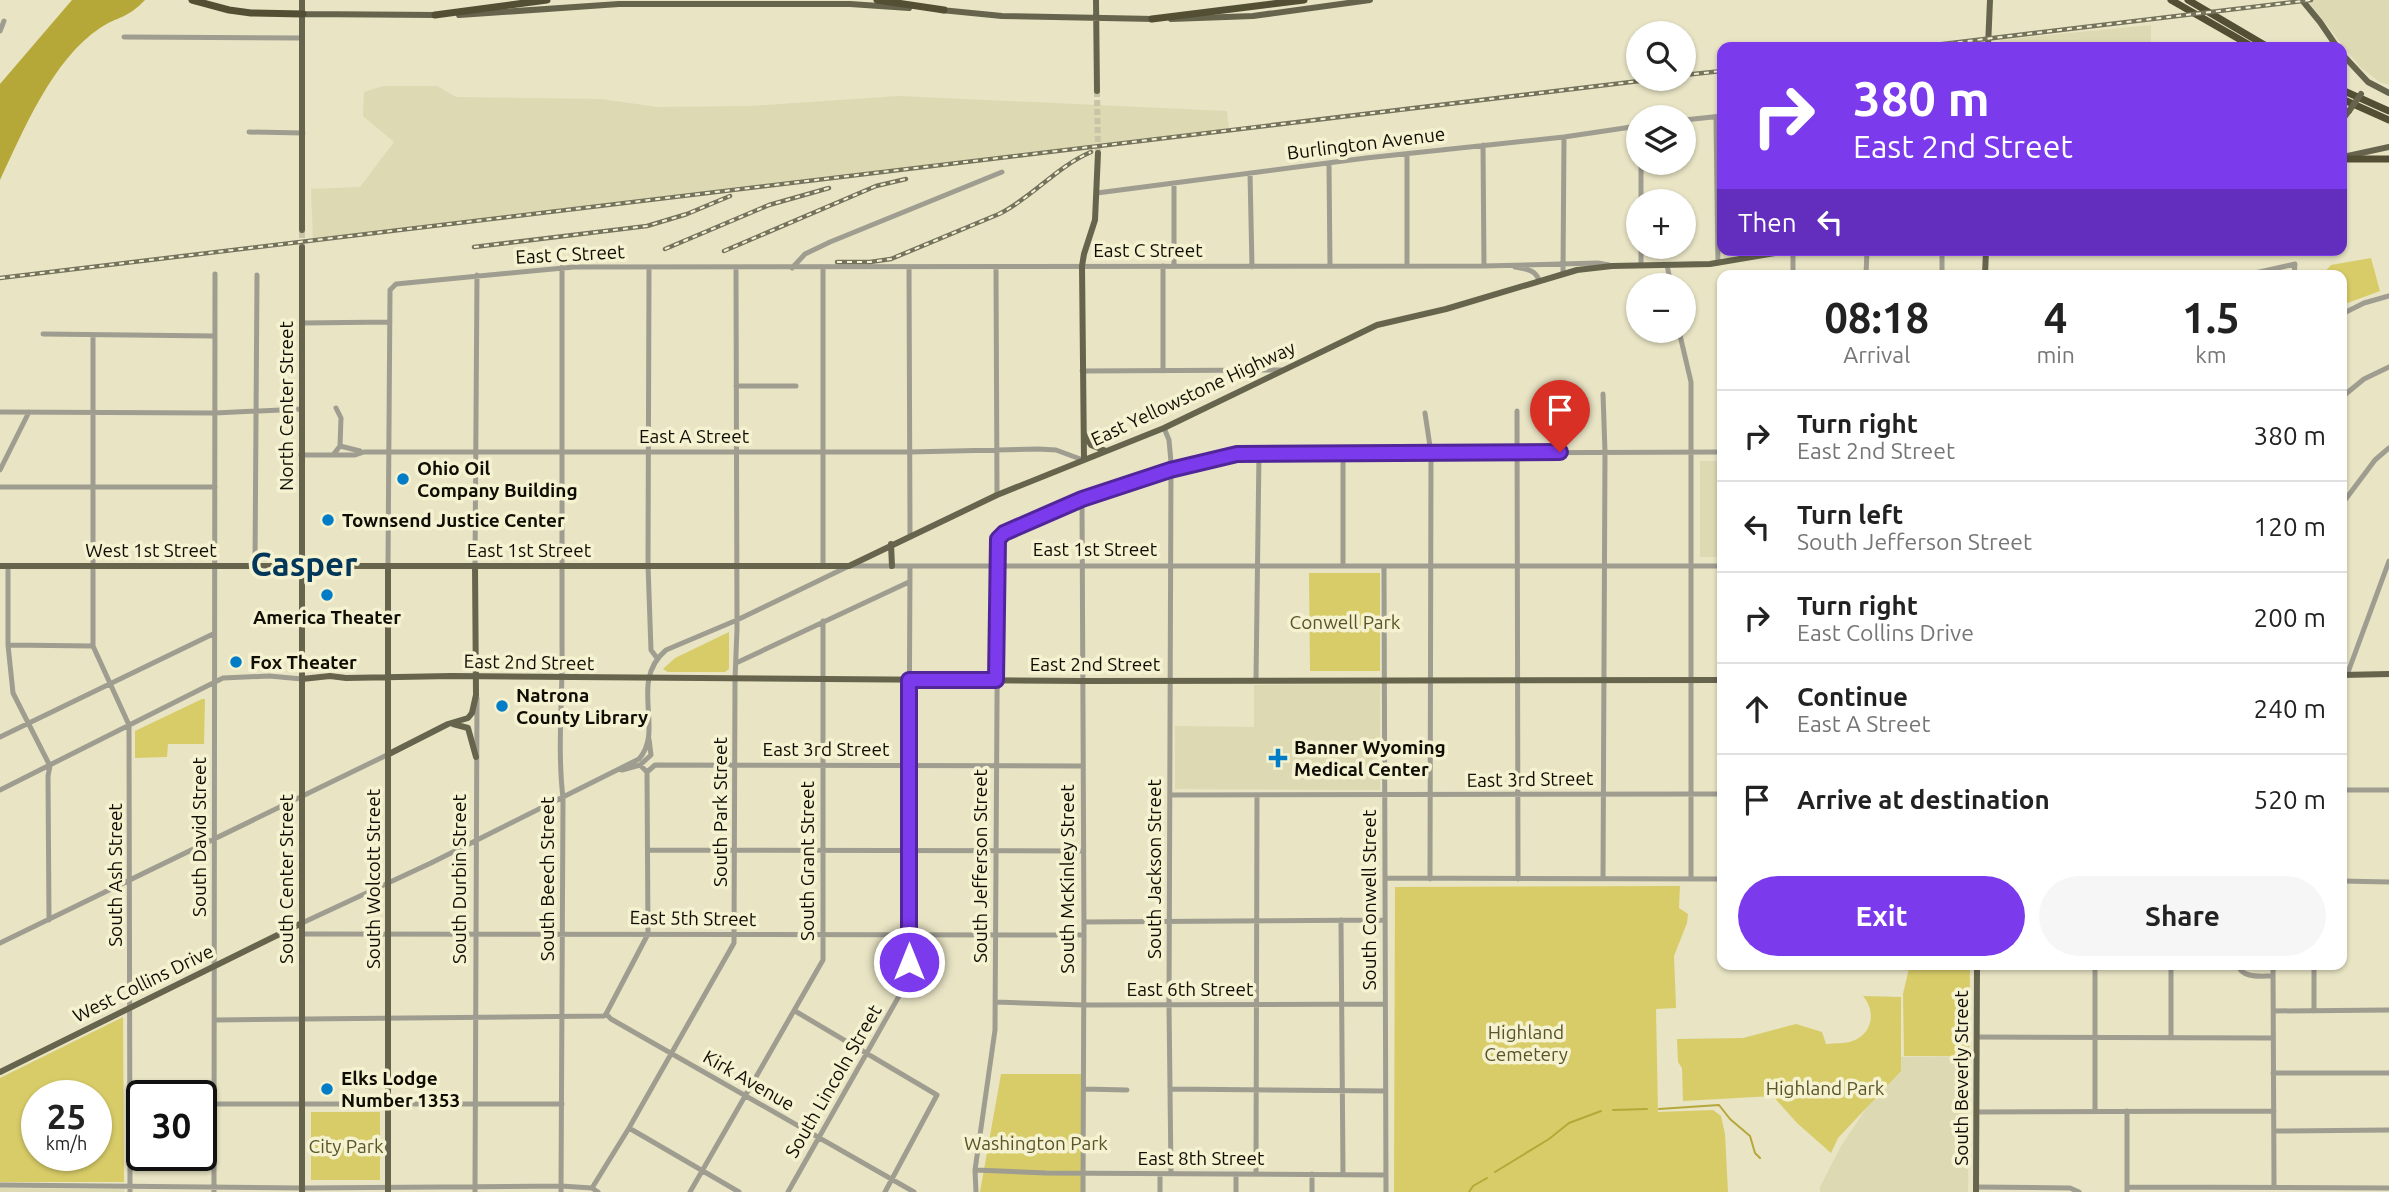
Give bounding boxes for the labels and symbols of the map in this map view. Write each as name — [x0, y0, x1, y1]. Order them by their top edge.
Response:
street label: Burlington Avenue — [1286, 122, 1446, 164]
street label: East C Street — [1093, 239, 1203, 261]
street label: East C Street — [515, 240, 626, 268]
street label: North Center Street — [275, 320, 297, 491]
street label: East Yellowstone Highway — [1087, 336, 1299, 450]
pin — [1530, 380, 1590, 452]
street label: East A Street — [639, 425, 750, 447]
place label: Ohio Oil Company Building — [417, 457, 578, 501]
marker: Ohio Oil Company Building — [395, 471, 411, 487]
place label: Townsend Justice Center — [342, 509, 565, 531]
marker: Townsend Justice Center — [320, 512, 336, 528]
street label: East 1st Street — [1033, 538, 1158, 560]
street label: West 1st Street — [85, 539, 217, 561]
street label: East 1st Street — [467, 539, 592, 561]
district label: Casper — [250, 545, 358, 582]
marker: America Theater — [319, 587, 335, 603]
place label: America Theater — [253, 606, 401, 628]
park label: Conwell Park — [1290, 611, 1401, 633]
street label: East 2nd Street — [464, 650, 595, 674]
place label: Fox Theater — [250, 651, 357, 673]
street label: East 2nd Street — [1030, 653, 1161, 675]
marker: Fox Theater — [228, 654, 244, 670]
place label: Natrona County Library — [516, 684, 648, 728]
marker: Natrona County Library — [494, 698, 510, 714]
place label: Banner Wyoming Medical Center — [1294, 736, 1446, 780]
street label: South Park Street — [709, 737, 731, 887]
street label: East 3rd Street — [763, 738, 890, 760]
marker: Banner Wyoming Medical Center — [1268, 748, 1288, 768]
street label: South David Street — [188, 756, 210, 917]
street label: East 3rd Street — [1466, 767, 1594, 791]
street label: South Jefferson Street — [969, 768, 991, 963]
street label: South Jackson Street — [1143, 779, 1165, 959]
street label: South Grant Street — [796, 781, 818, 941]
street label: South McKinley Street — [1056, 784, 1078, 974]
street label: South Wolcott Street — [362, 788, 384, 969]
street label: South Center Street — [275, 793, 297, 964]
street label: South Durbin Street — [448, 793, 470, 964]
street label: South Beech Street — [536, 796, 558, 961]
street label: South Ash Street — [104, 803, 126, 947]
street label: South Conwell Street — [1358, 809, 1380, 990]
street label: East 5th Street — [629, 906, 757, 930]
position arrow — [872, 925, 946, 999]
street label: West Collins Drive — [69, 939, 217, 1027]
street label: East 6th Street — [1127, 978, 1254, 1000]
street label: South Beverly Street — [1950, 990, 1972, 1166]
street label: South Lincoln Street — [780, 1000, 886, 1161]
park label: Highland Cemetery — [1484, 1021, 1568, 1065]
street label: Kirk Avenue — [699, 1045, 799, 1115]
place label: Elks Lodge Number 1353 — [341, 1067, 460, 1111]
park label: Highland Park — [1766, 1077, 1885, 1099]
speed limit sign: 30 — [126, 1080, 217, 1171]
marker: Elks Lodge Number 1353 — [319, 1081, 335, 1097]
park label: Washington Park — [964, 1132, 1108, 1154]
park label: City Park — [308, 1135, 384, 1157]
street label: East 8th Street — [1138, 1147, 1265, 1169]

